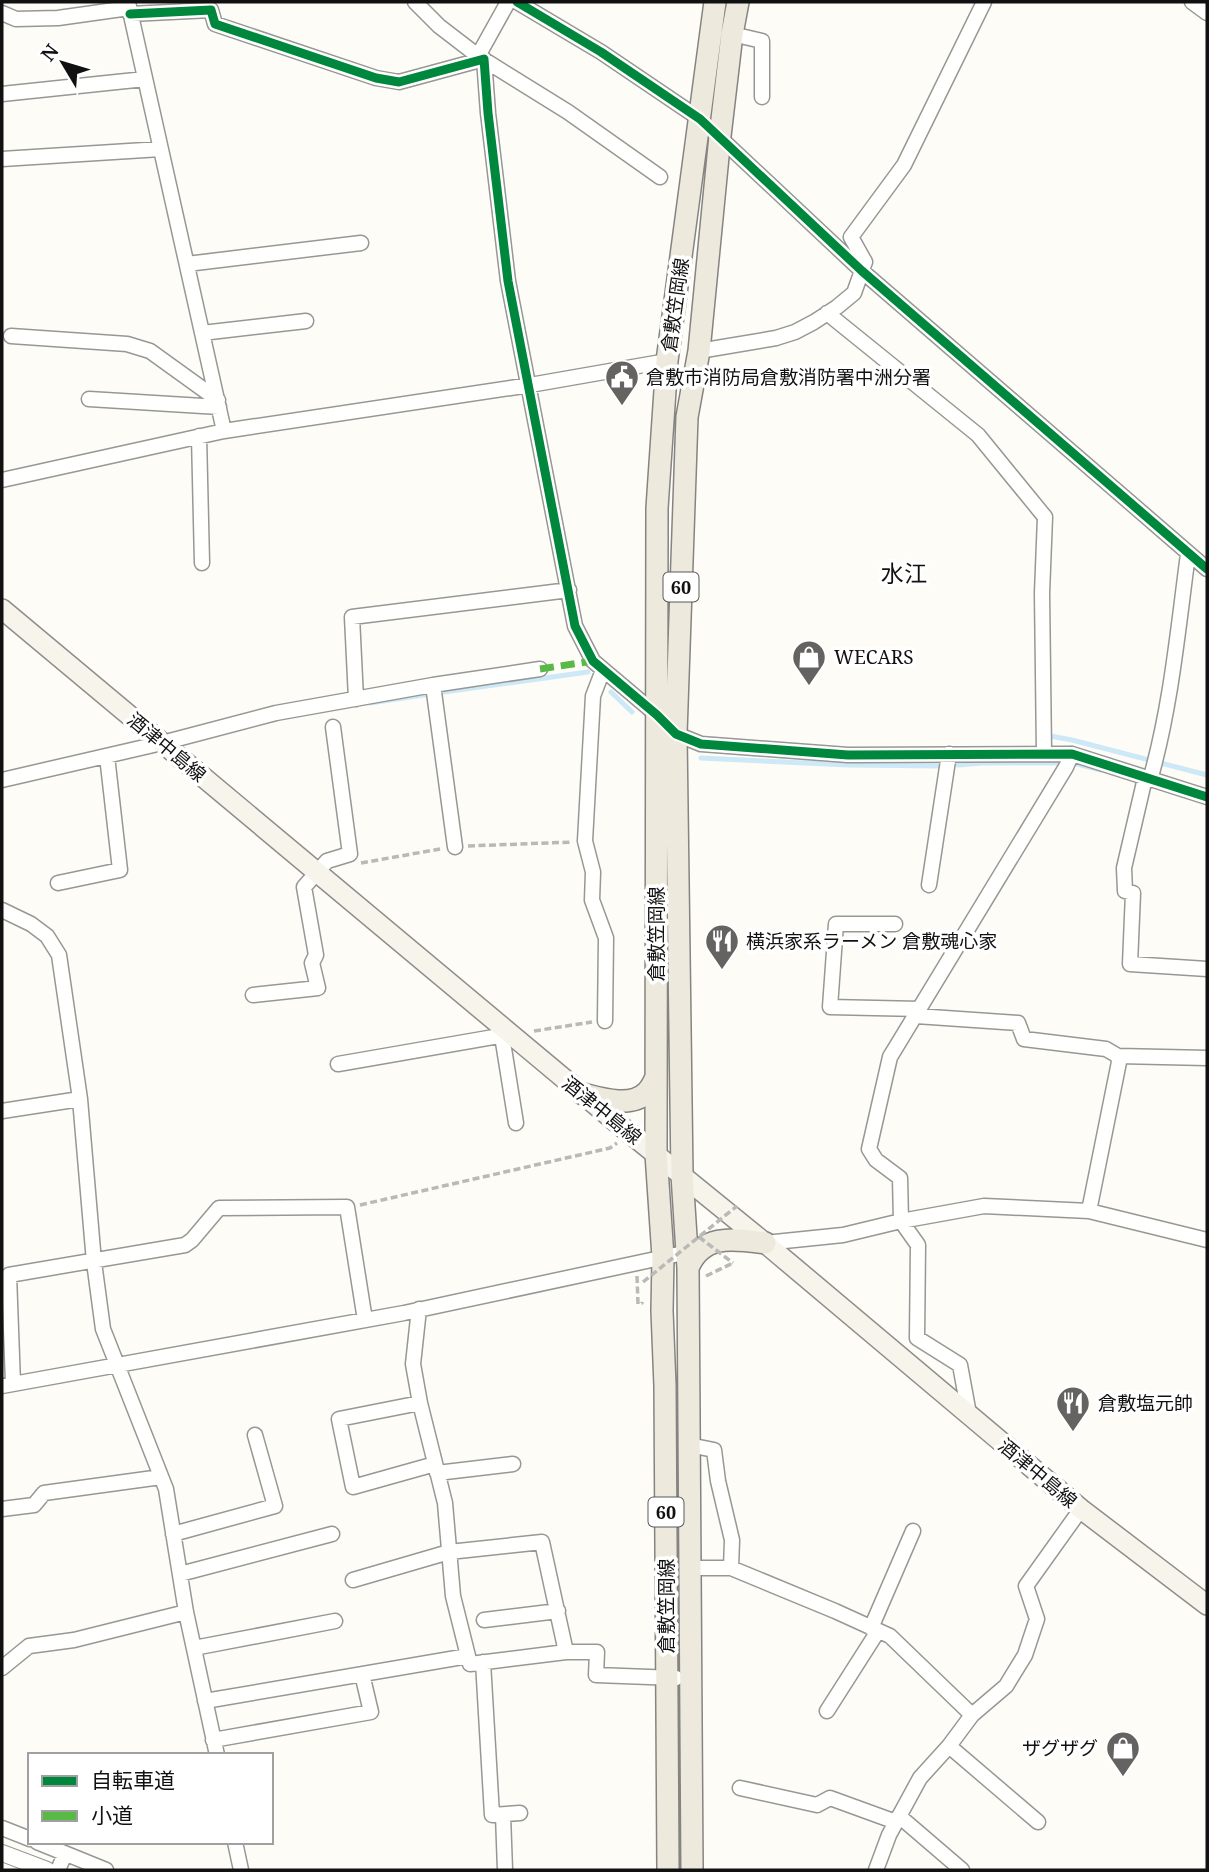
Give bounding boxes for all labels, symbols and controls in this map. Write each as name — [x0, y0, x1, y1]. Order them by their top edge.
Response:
north arrow — [28, 28, 98, 98]
text: N — [35, 39, 64, 66]
street label: 倉敷笠岡線 — [656, 256, 694, 354]
public building icon: 倉敷市消防局倉敷消防署中洲分署 — [603, 358, 641, 407]
place label: 倉敷市消防局倉敷消防署中洲分署 — [646, 364, 931, 390]
district label: 水江 — [881, 557, 927, 589]
road number: 60 — [664, 572, 698, 602]
shop icon: WECARS — [790, 638, 828, 687]
place label: WECARS — [834, 644, 914, 670]
street label: 酒津中島線 — [122, 707, 212, 787]
street label: 倉敷笠岡線 — [643, 886, 669, 982]
restaurant icon: 横浜家系ラーメン 倉敷魂心家 — [703, 922, 741, 971]
place label: 横浜家系ラーメン 倉敷魂心家 — [746, 928, 997, 954]
street label: 酒津中島線 — [557, 1070, 647, 1150]
restaurant icon: 倉敷塩元帥 — [1054, 1384, 1092, 1433]
place label: 倉敷塩元帥 — [1098, 1390, 1193, 1416]
street label: 酒津中島線 — [993, 1433, 1083, 1513]
road number: 60 — [648, 1498, 684, 1526]
street label: 倉敷笠岡線 — [653, 1558, 679, 1654]
shop icon: ザグザグ — [1104, 1729, 1142, 1778]
place label: ザグザグ — [1022, 1735, 1098, 1761]
legend — [28, 1753, 273, 1844]
text: 自転車道 — [91, 1766, 175, 1794]
text: 小道 — [91, 1801, 133, 1829]

